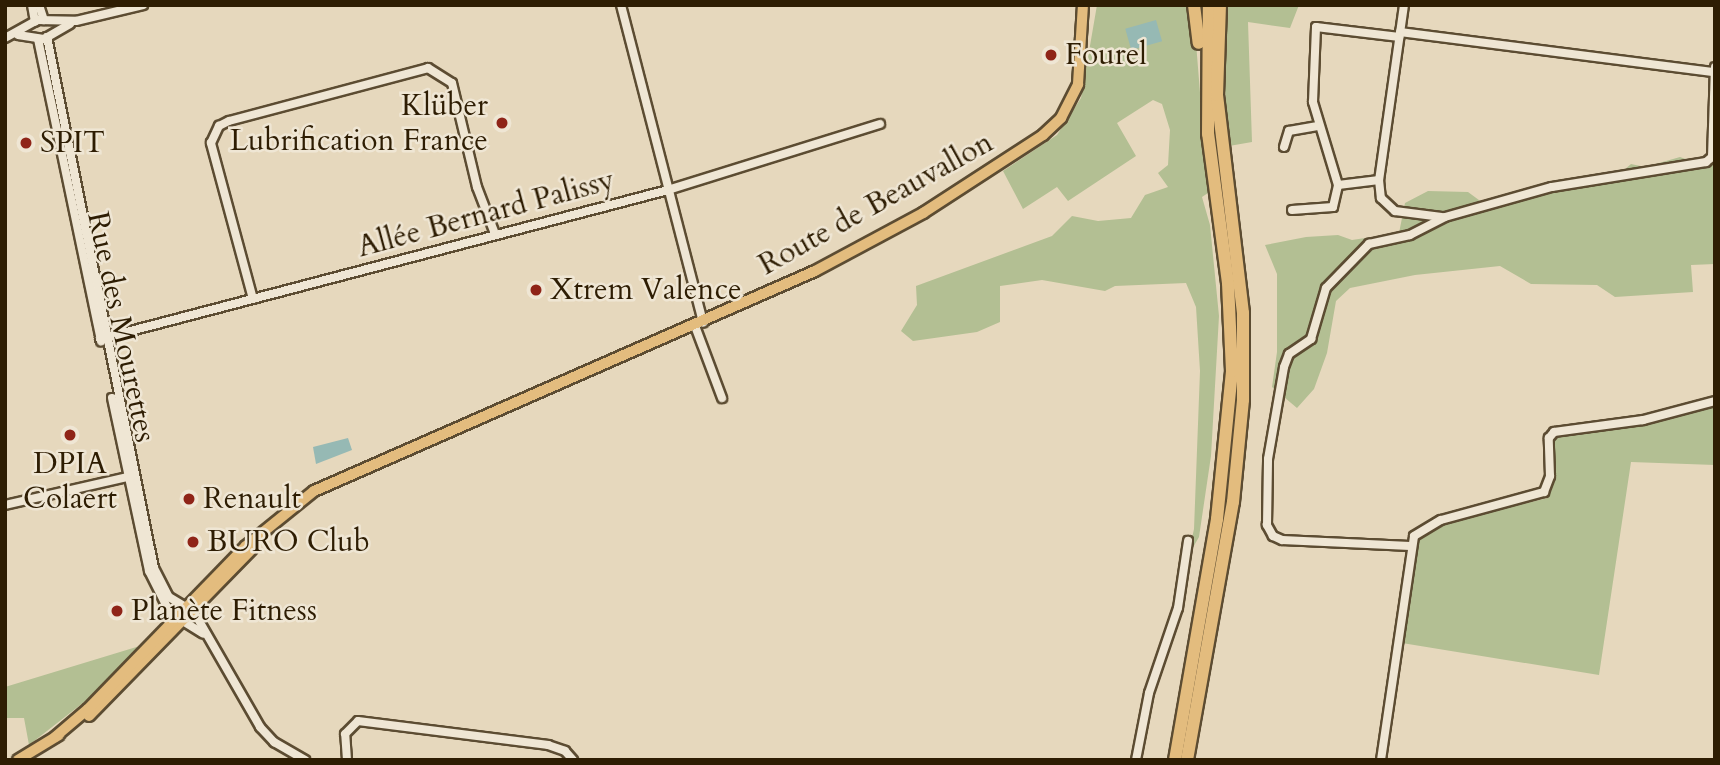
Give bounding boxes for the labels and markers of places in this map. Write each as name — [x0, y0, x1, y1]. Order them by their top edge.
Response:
place label: Fourel — [1065, 37, 1147, 73]
marker: Fourel — [1043, 47, 1059, 63]
place label: Klüber Lubrification France — [230, 88, 488, 158]
marker: Klüber Lubrification France — [494, 115, 510, 131]
place label: SPIT — [40, 125, 105, 161]
marker: SPIT — [18, 135, 34, 151]
place label: Xtrem Valence — [550, 272, 742, 308]
marker: Xtrem Valence — [528, 282, 544, 298]
marker: DPIA Colaert — [62, 427, 78, 443]
place label: DPIA Colaert — [23, 446, 117, 516]
place label: Renault — [203, 481, 301, 517]
marker: Renault — [181, 491, 197, 507]
place label: BURO Club — [207, 524, 370, 560]
marker: BURO Club — [185, 534, 201, 550]
place label: Planète Fitness — [131, 593, 317, 629]
marker: Planète Fitness — [109, 603, 125, 619]

